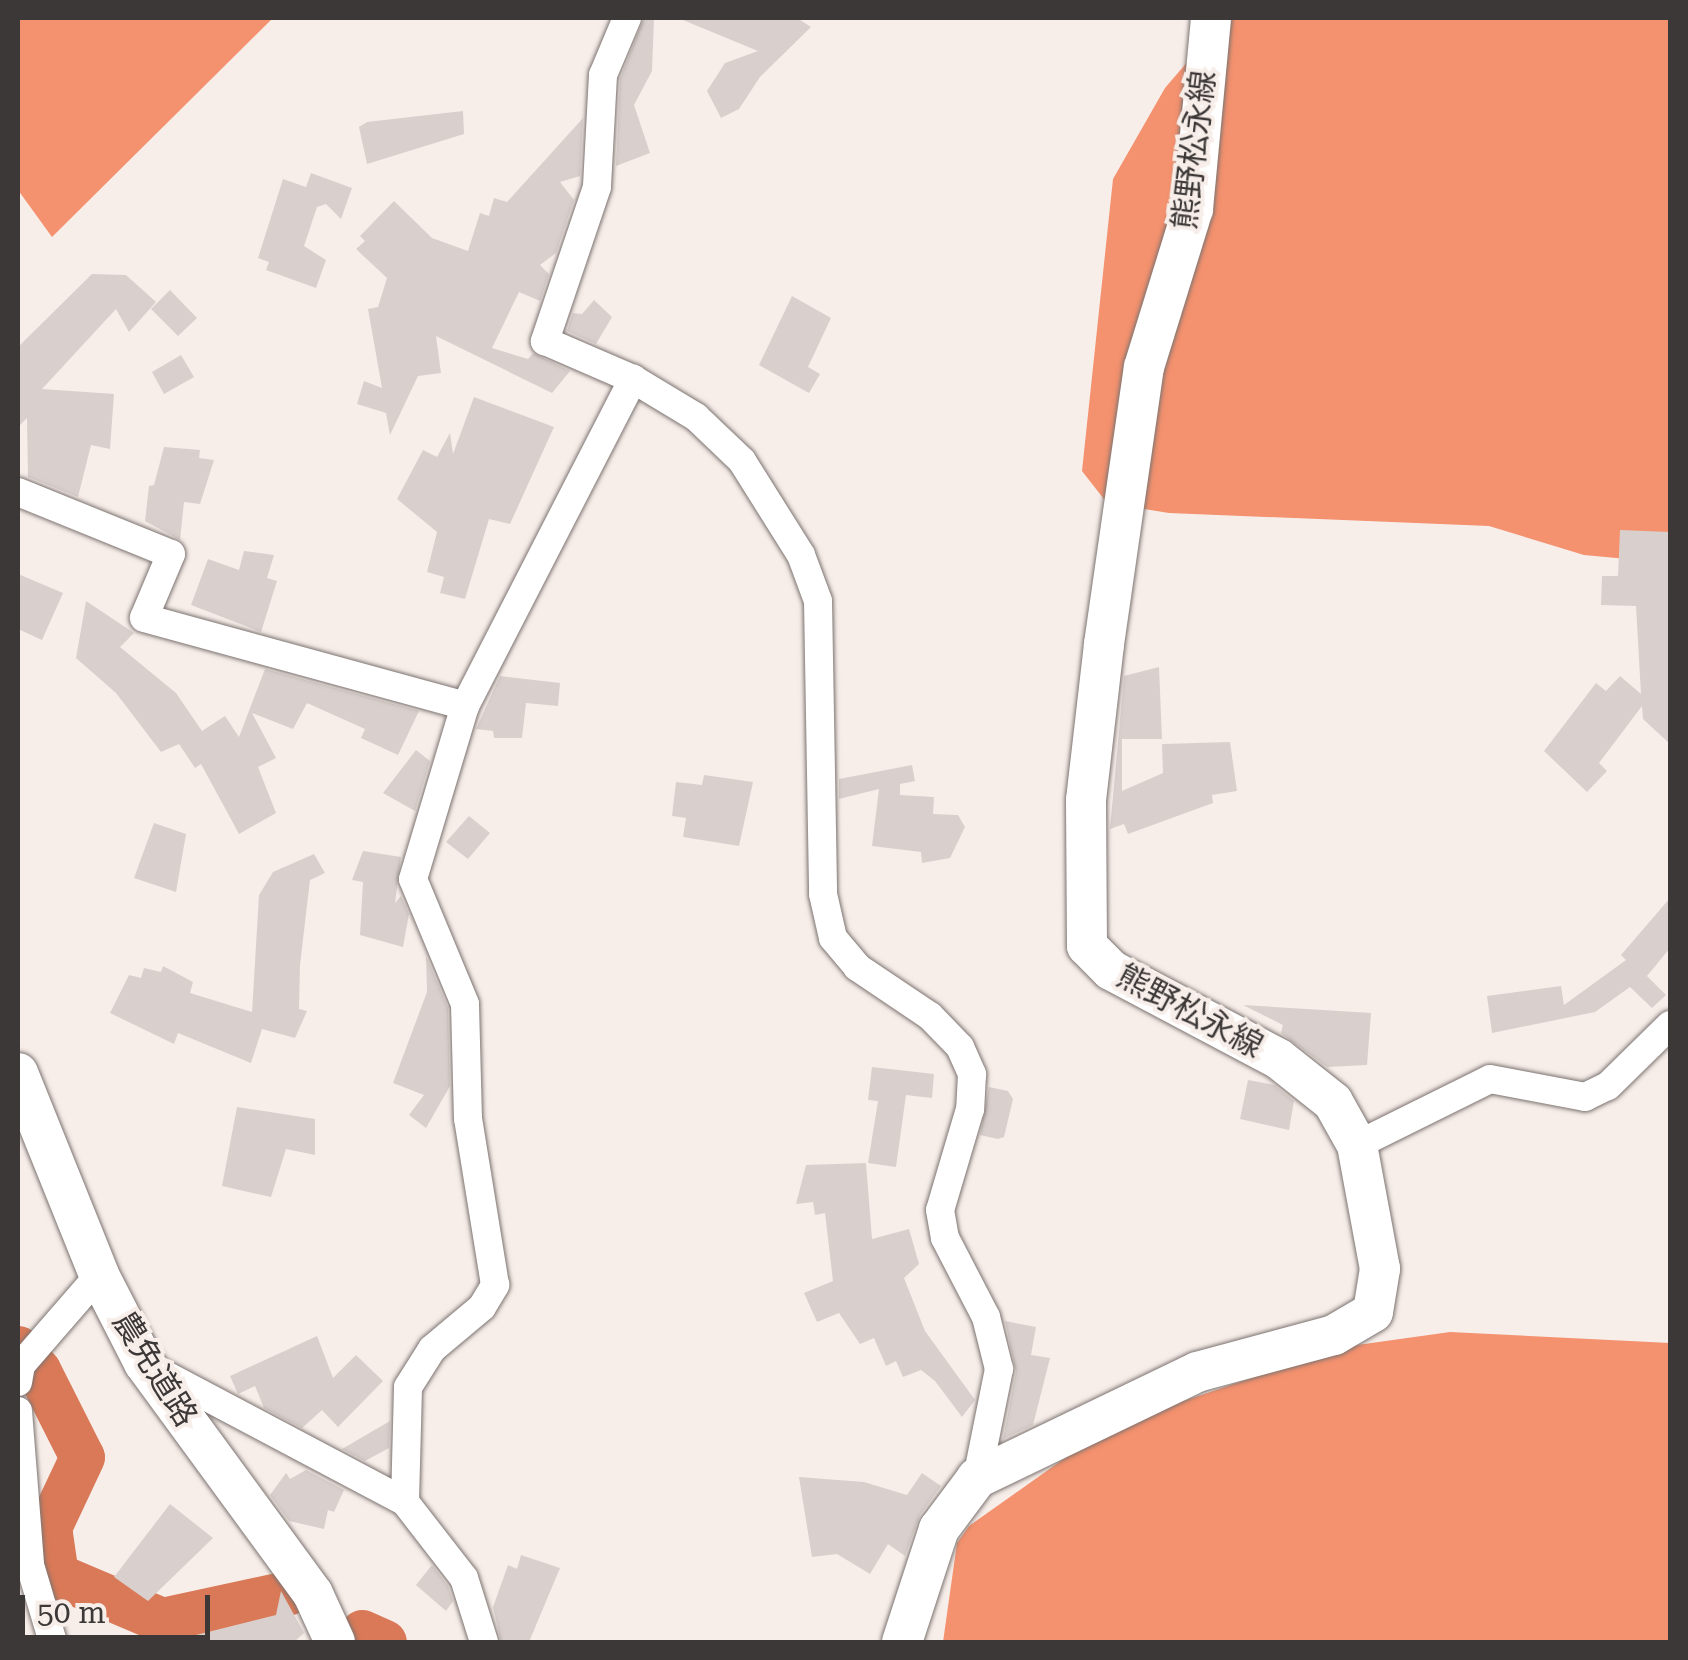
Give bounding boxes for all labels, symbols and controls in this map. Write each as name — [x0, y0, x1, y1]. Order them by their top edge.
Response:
street label: 熊野松永線 — [1165, 68, 1223, 232]
street label: 熊野松永線 — [1110, 956, 1270, 1066]
street label: 農免道路 — [105, 1305, 205, 1433]
scale bar — [25, 1575, 215, 1637]
text: 50 m — [37, 1595, 106, 1630]

